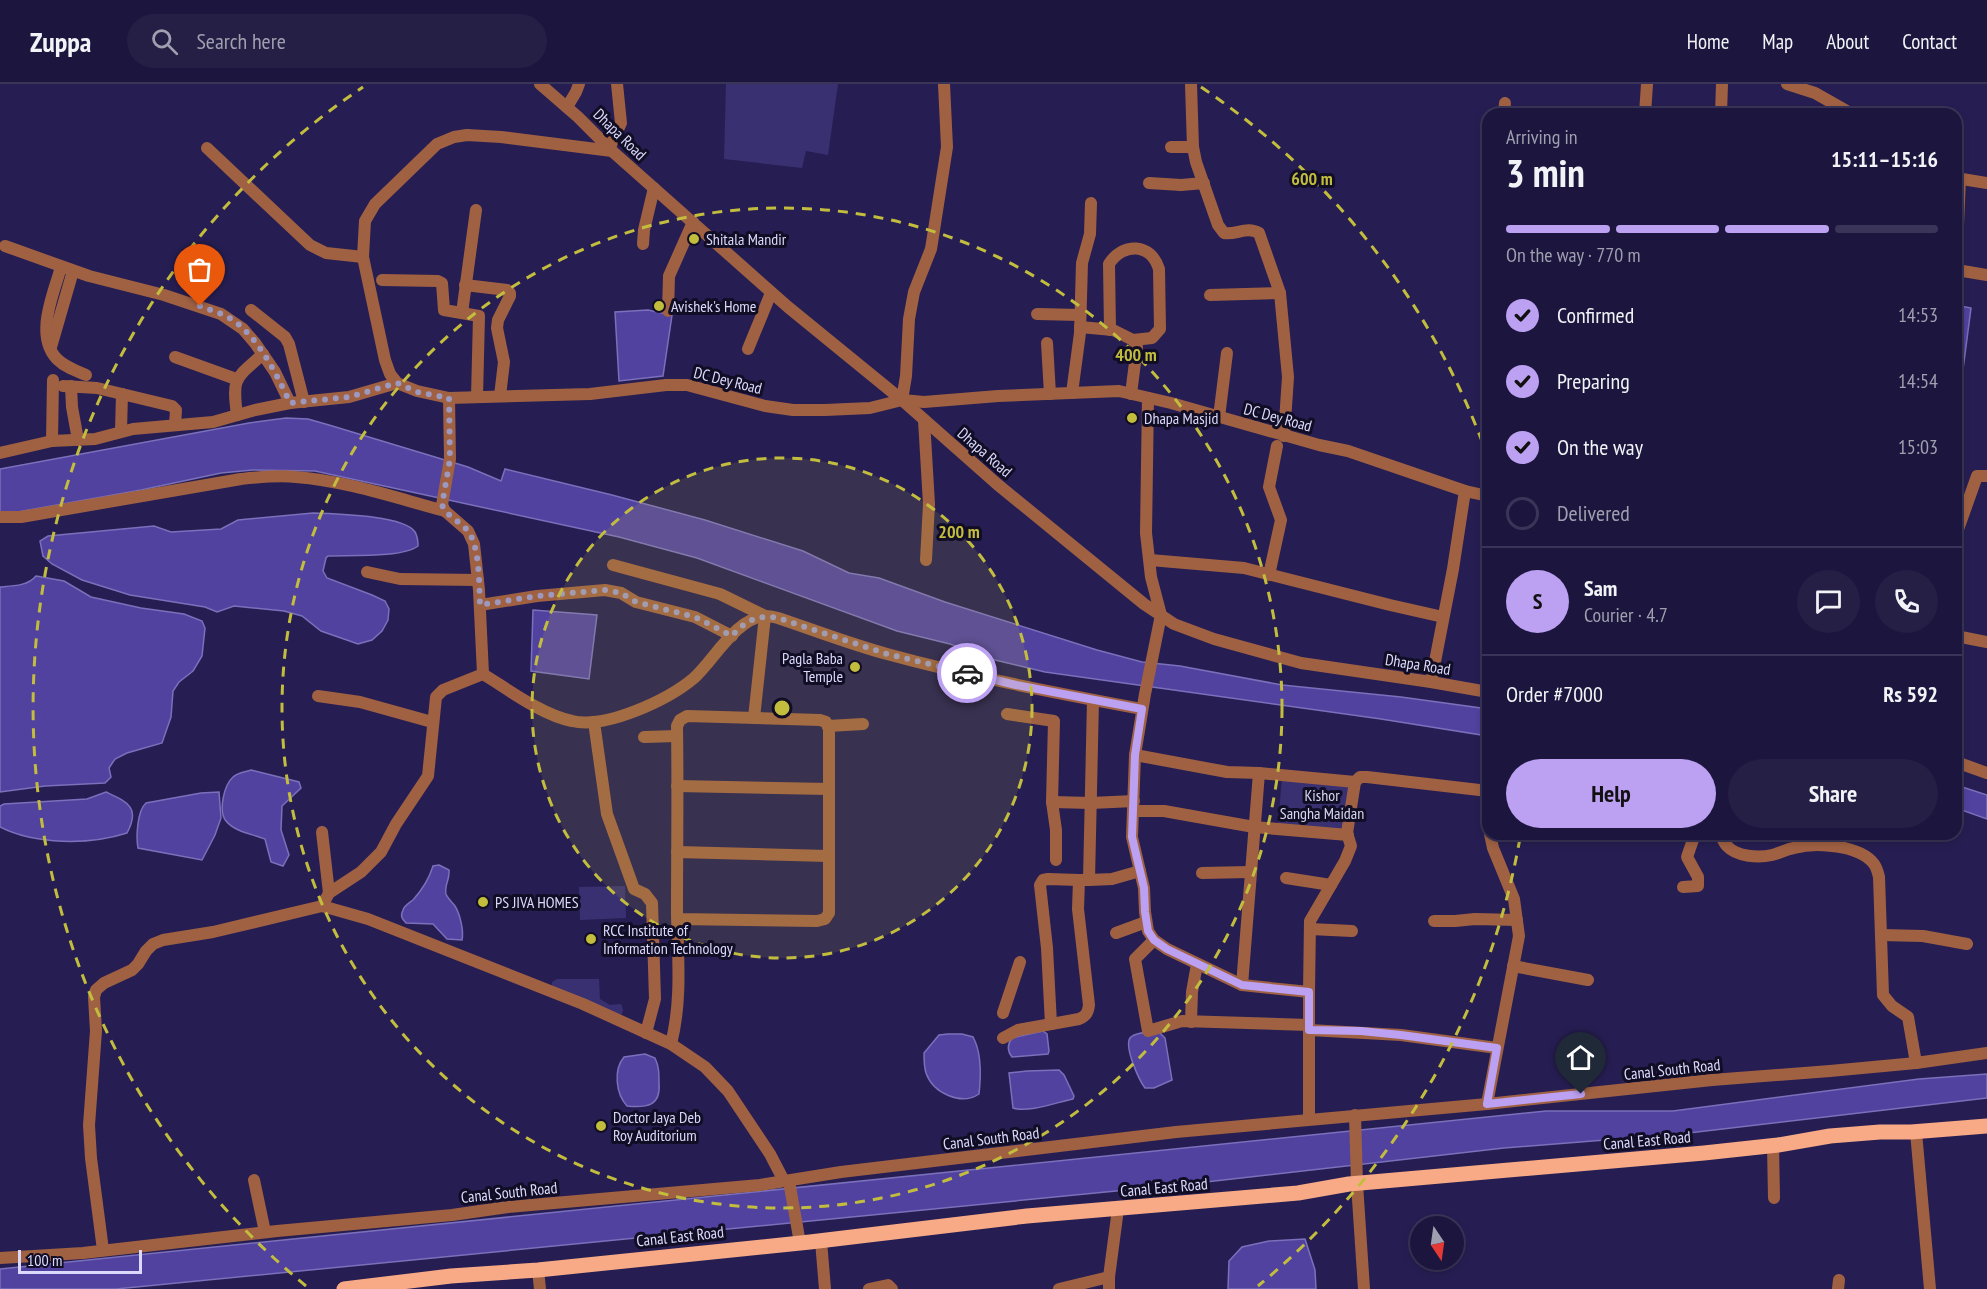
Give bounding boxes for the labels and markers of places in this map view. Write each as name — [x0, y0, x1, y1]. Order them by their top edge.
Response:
place label: Shitala Mandir — [706, 229, 787, 249]
marker: Shitala Mandir — [687, 232, 701, 246]
pin — [174, 244, 225, 306]
place label: Avishek's Home — [671, 296, 756, 316]
marker: Avishek's Home — [652, 299, 666, 313]
place label: Dhapa Masjid — [1144, 408, 1219, 428]
marker: Dhapa Masjid — [1125, 411, 1139, 425]
place label: Pagla Baba Temple — [782, 648, 843, 686]
marker: Pagla Baba Temple — [848, 660, 862, 674]
centre of rings — [772, 698, 792, 718]
place label: PS JIVA HOMES — [495, 892, 579, 912]
marker: PS JIVA HOMES — [476, 895, 490, 909]
place label: RCC Institute of Information Technology — [603, 920, 733, 958]
marker: RCC Institute of Information Technology — [584, 932, 598, 946]
pin — [1555, 1032, 1606, 1094]
place label: Doctor Jaya Deb Roy Auditorium — [613, 1107, 701, 1145]
marker: Doctor Jaya Deb Roy Auditorium — [594, 1119, 608, 1133]

